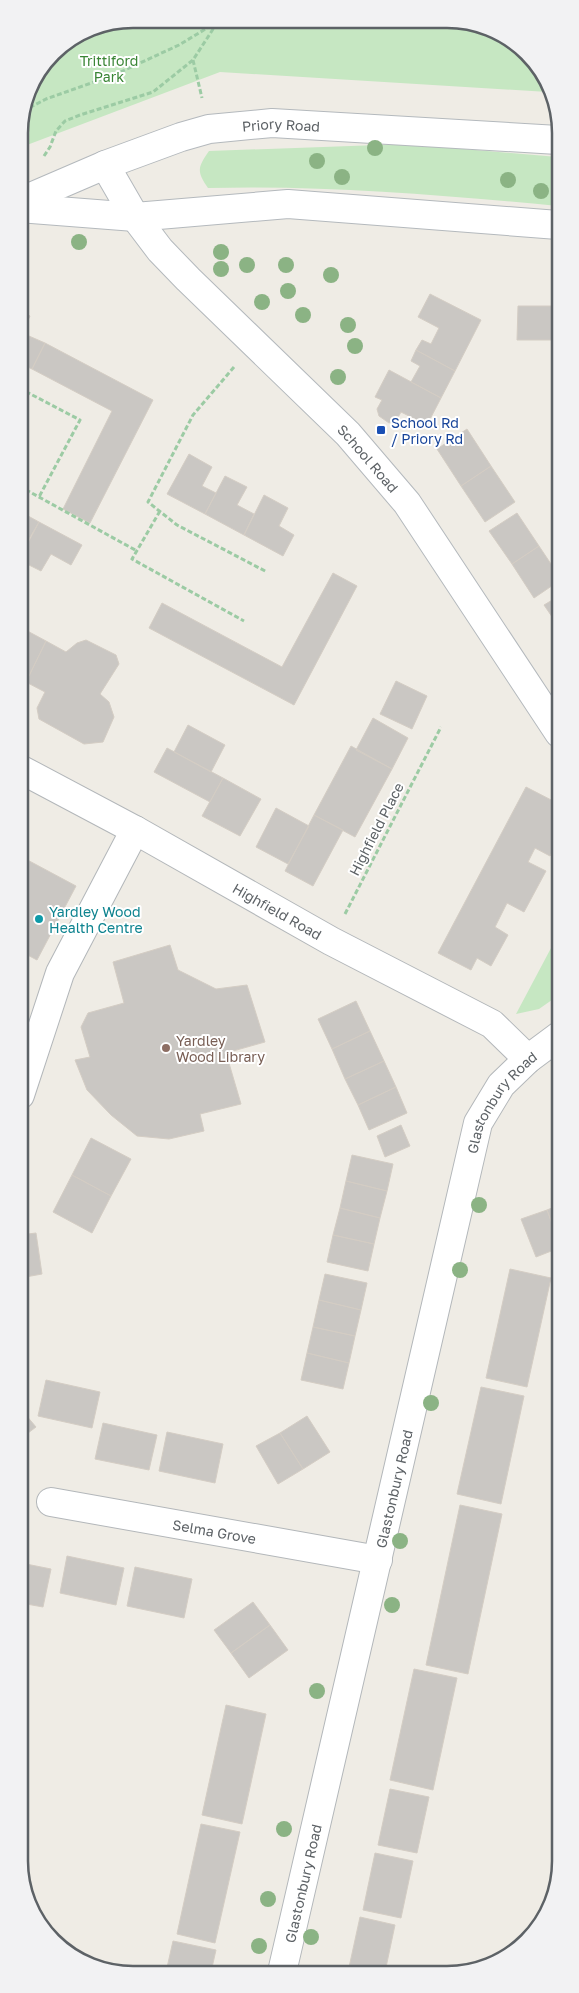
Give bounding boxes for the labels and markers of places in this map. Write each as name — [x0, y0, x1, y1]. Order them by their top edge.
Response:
place label: School Rd / Priory Rd — [391, 414, 463, 447]
marker: School Rd / Priory Rd — [375, 424, 387, 436]
place label: Yardley Wood Health Centre — [49, 903, 143, 936]
marker: Yardley Wood Health Centre — [33, 913, 45, 925]
place label: Yardley Wood Library — [176, 1032, 265, 1065]
marker: Yardley Wood Library — [160, 1042, 172, 1054]

